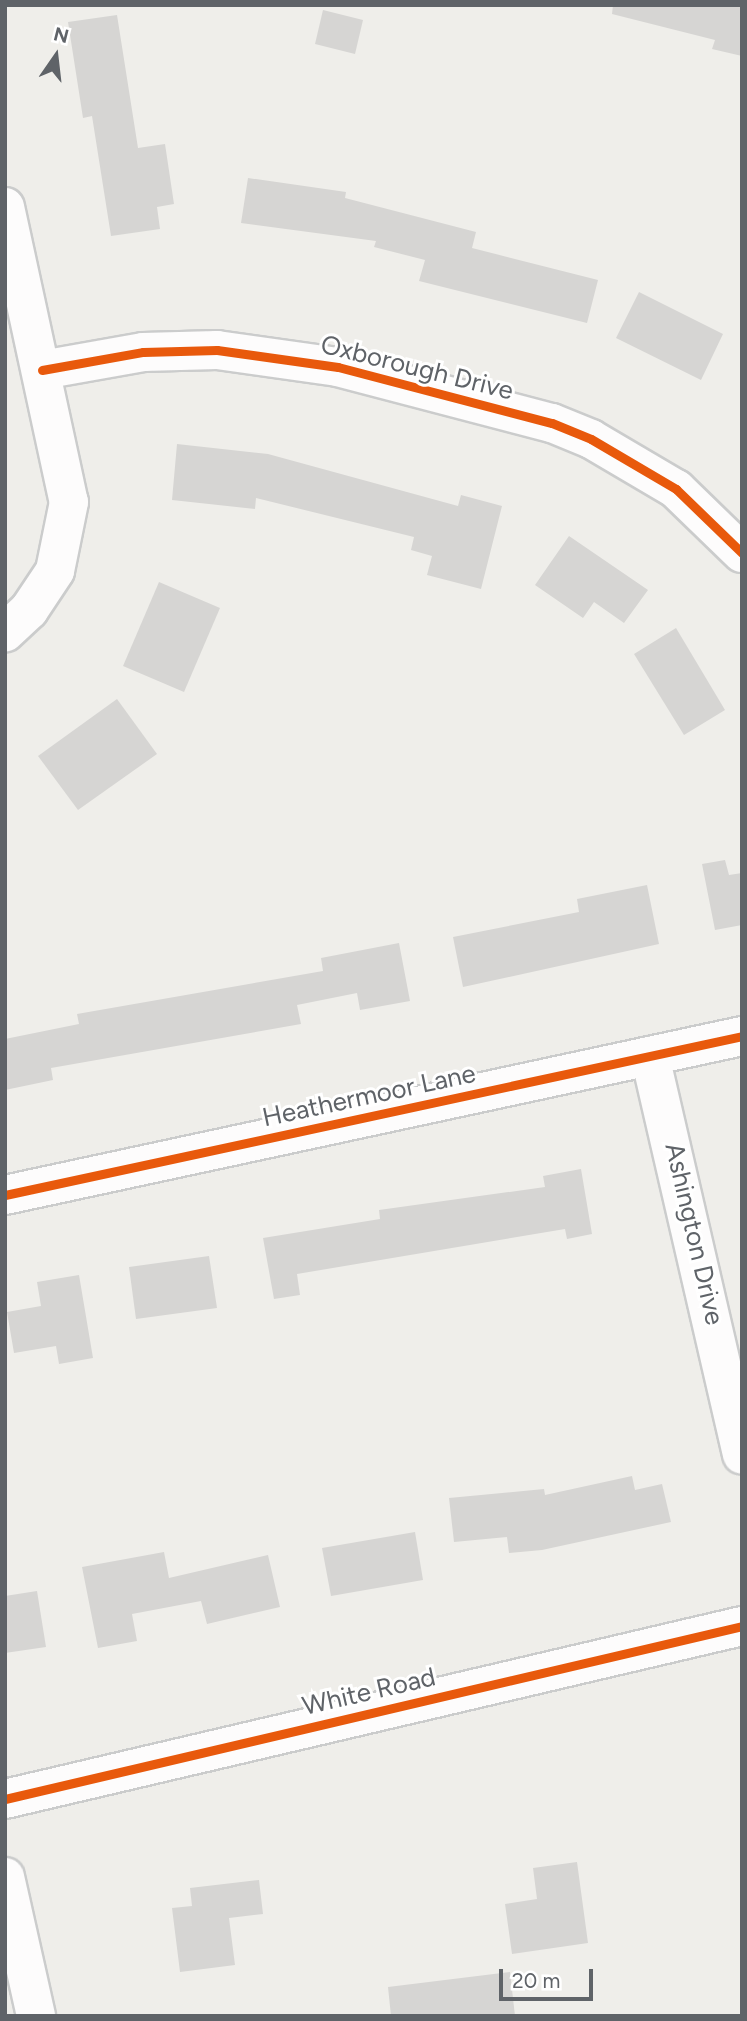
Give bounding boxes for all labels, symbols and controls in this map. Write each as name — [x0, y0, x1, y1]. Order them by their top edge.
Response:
north arrow — [21, 21, 91, 91]
text: N — [51, 22, 71, 48]
street label: Oxborough Drive — [317, 329, 517, 407]
street label: Heathermoor Lane — [259, 1058, 479, 1134]
street label: Ashington Drive — [658, 1140, 730, 1328]
street label: White Road — [299, 1662, 439, 1722]
scale bar — [502, 1954, 596, 1998]
text: 20 m — [512, 1968, 560, 1993]

